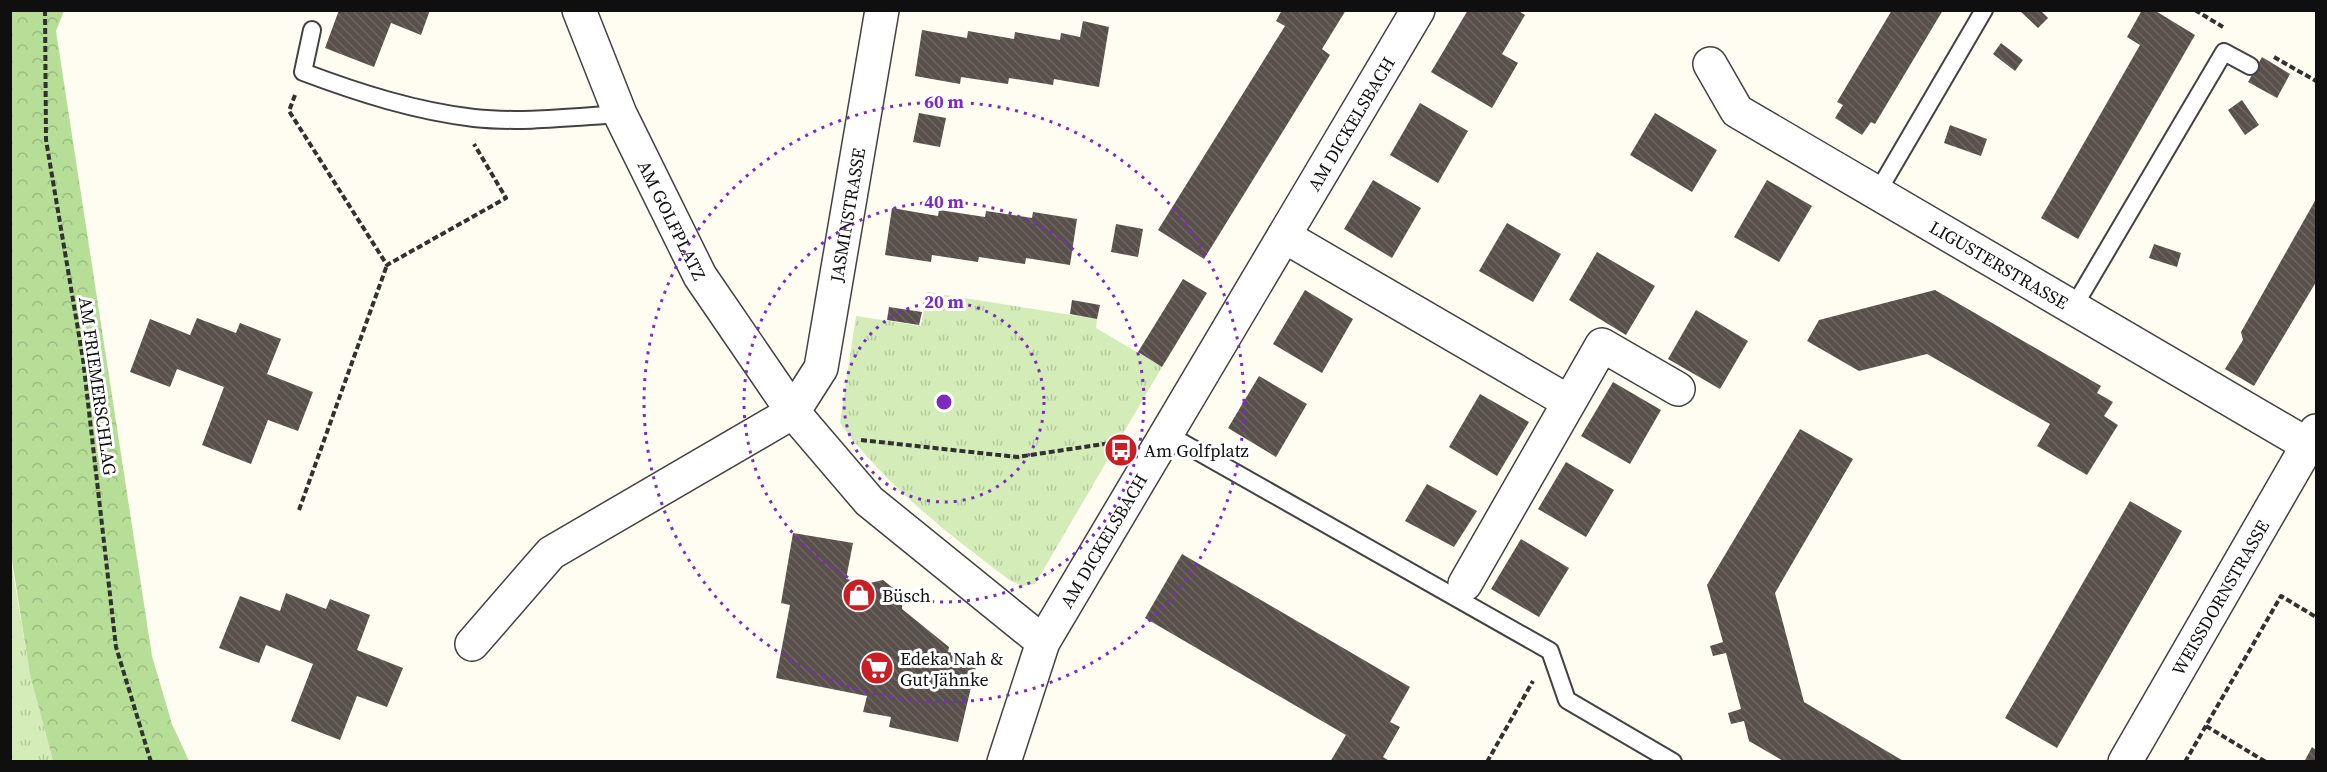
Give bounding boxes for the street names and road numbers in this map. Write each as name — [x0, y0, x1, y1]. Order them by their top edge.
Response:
street label: AM DICKELSBACH — [1301, 52, 1400, 195]
street label: JASMINSTRASSE — [823, 146, 871, 285]
street label: AM GOLFPLATZ — [632, 156, 713, 284]
street label: LIGUSTERSTRASSE — [1925, 214, 2073, 315]
street label: AM FRIEMERSCHLAG — [73, 295, 123, 477]
street label: AM DICKELSBACH — [1054, 469, 1153, 612]
street label: WEISSDORNSTRASSE — [2165, 515, 2275, 680]

